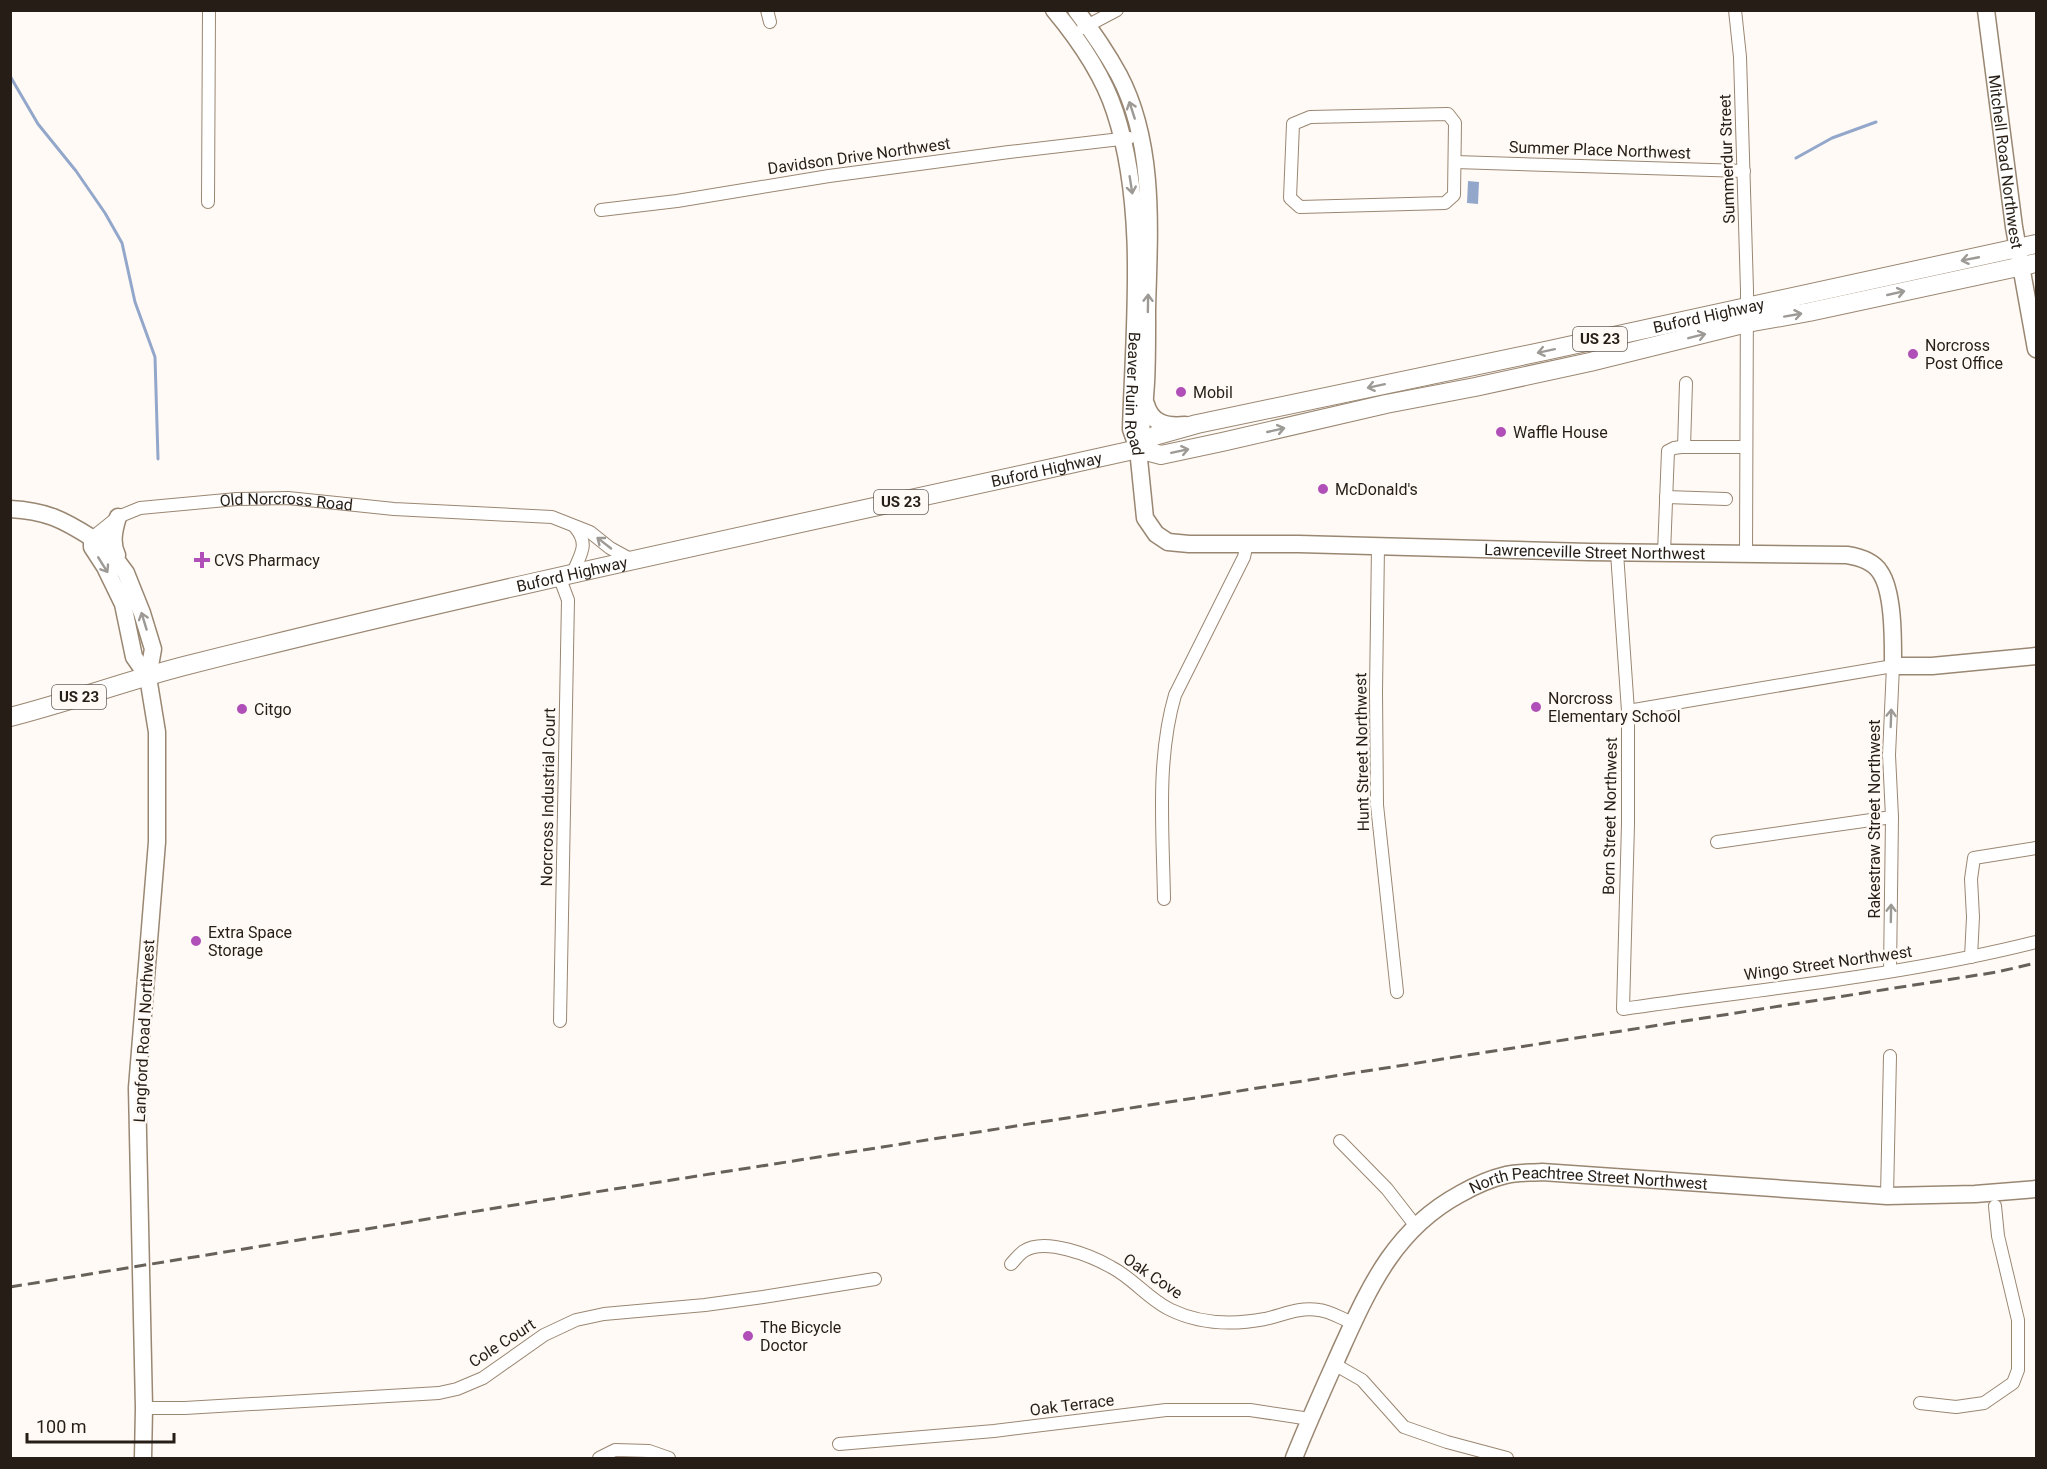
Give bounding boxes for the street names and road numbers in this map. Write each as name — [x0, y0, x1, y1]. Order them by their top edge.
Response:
street label: Mitchell Road Northwest — [1985, 73, 2027, 250]
street label: Summerdur Street — [1715, 94, 1739, 224]
street label: Davidson Drive Northwest — [766, 134, 952, 178]
street label: Summer Place Northwest — [1509, 137, 1691, 163]
street label: Buford Highway — [1651, 294, 1766, 337]
road number: US 23 — [1573, 327, 1627, 351]
street label: Beaver Ruin Road — [1121, 332, 1148, 456]
street label: Buford Highway — [989, 448, 1104, 491]
street label: Old Norcross Road — [219, 488, 354, 514]
road number: US 23 — [874, 490, 928, 514]
street label: Lawrenceville Street Northwest — [1484, 540, 1705, 563]
street label: Buford Highway — [515, 552, 629, 596]
street label: Hunt Street Northwest — [1351, 672, 1373, 832]
road number: US 23 — [52, 685, 106, 709]
street label: Norcross Industrial Court — [537, 707, 559, 887]
street label: Rakestraw Street Northwest — [1865, 720, 1884, 918]
street label: Born Street Northwest — [1599, 737, 1621, 895]
street label: Langford Road Northwest — [130, 939, 158, 1123]
street label: Wingo Street Northwest — [1743, 942, 1913, 984]
street label: North Peachtree Street Northwest — [1466, 1162, 1708, 1197]
street label: Oak Cove — [1120, 1249, 1186, 1303]
street label: Cole Court — [465, 1315, 539, 1371]
street label: Oak Terrace — [1029, 1390, 1115, 1420]

